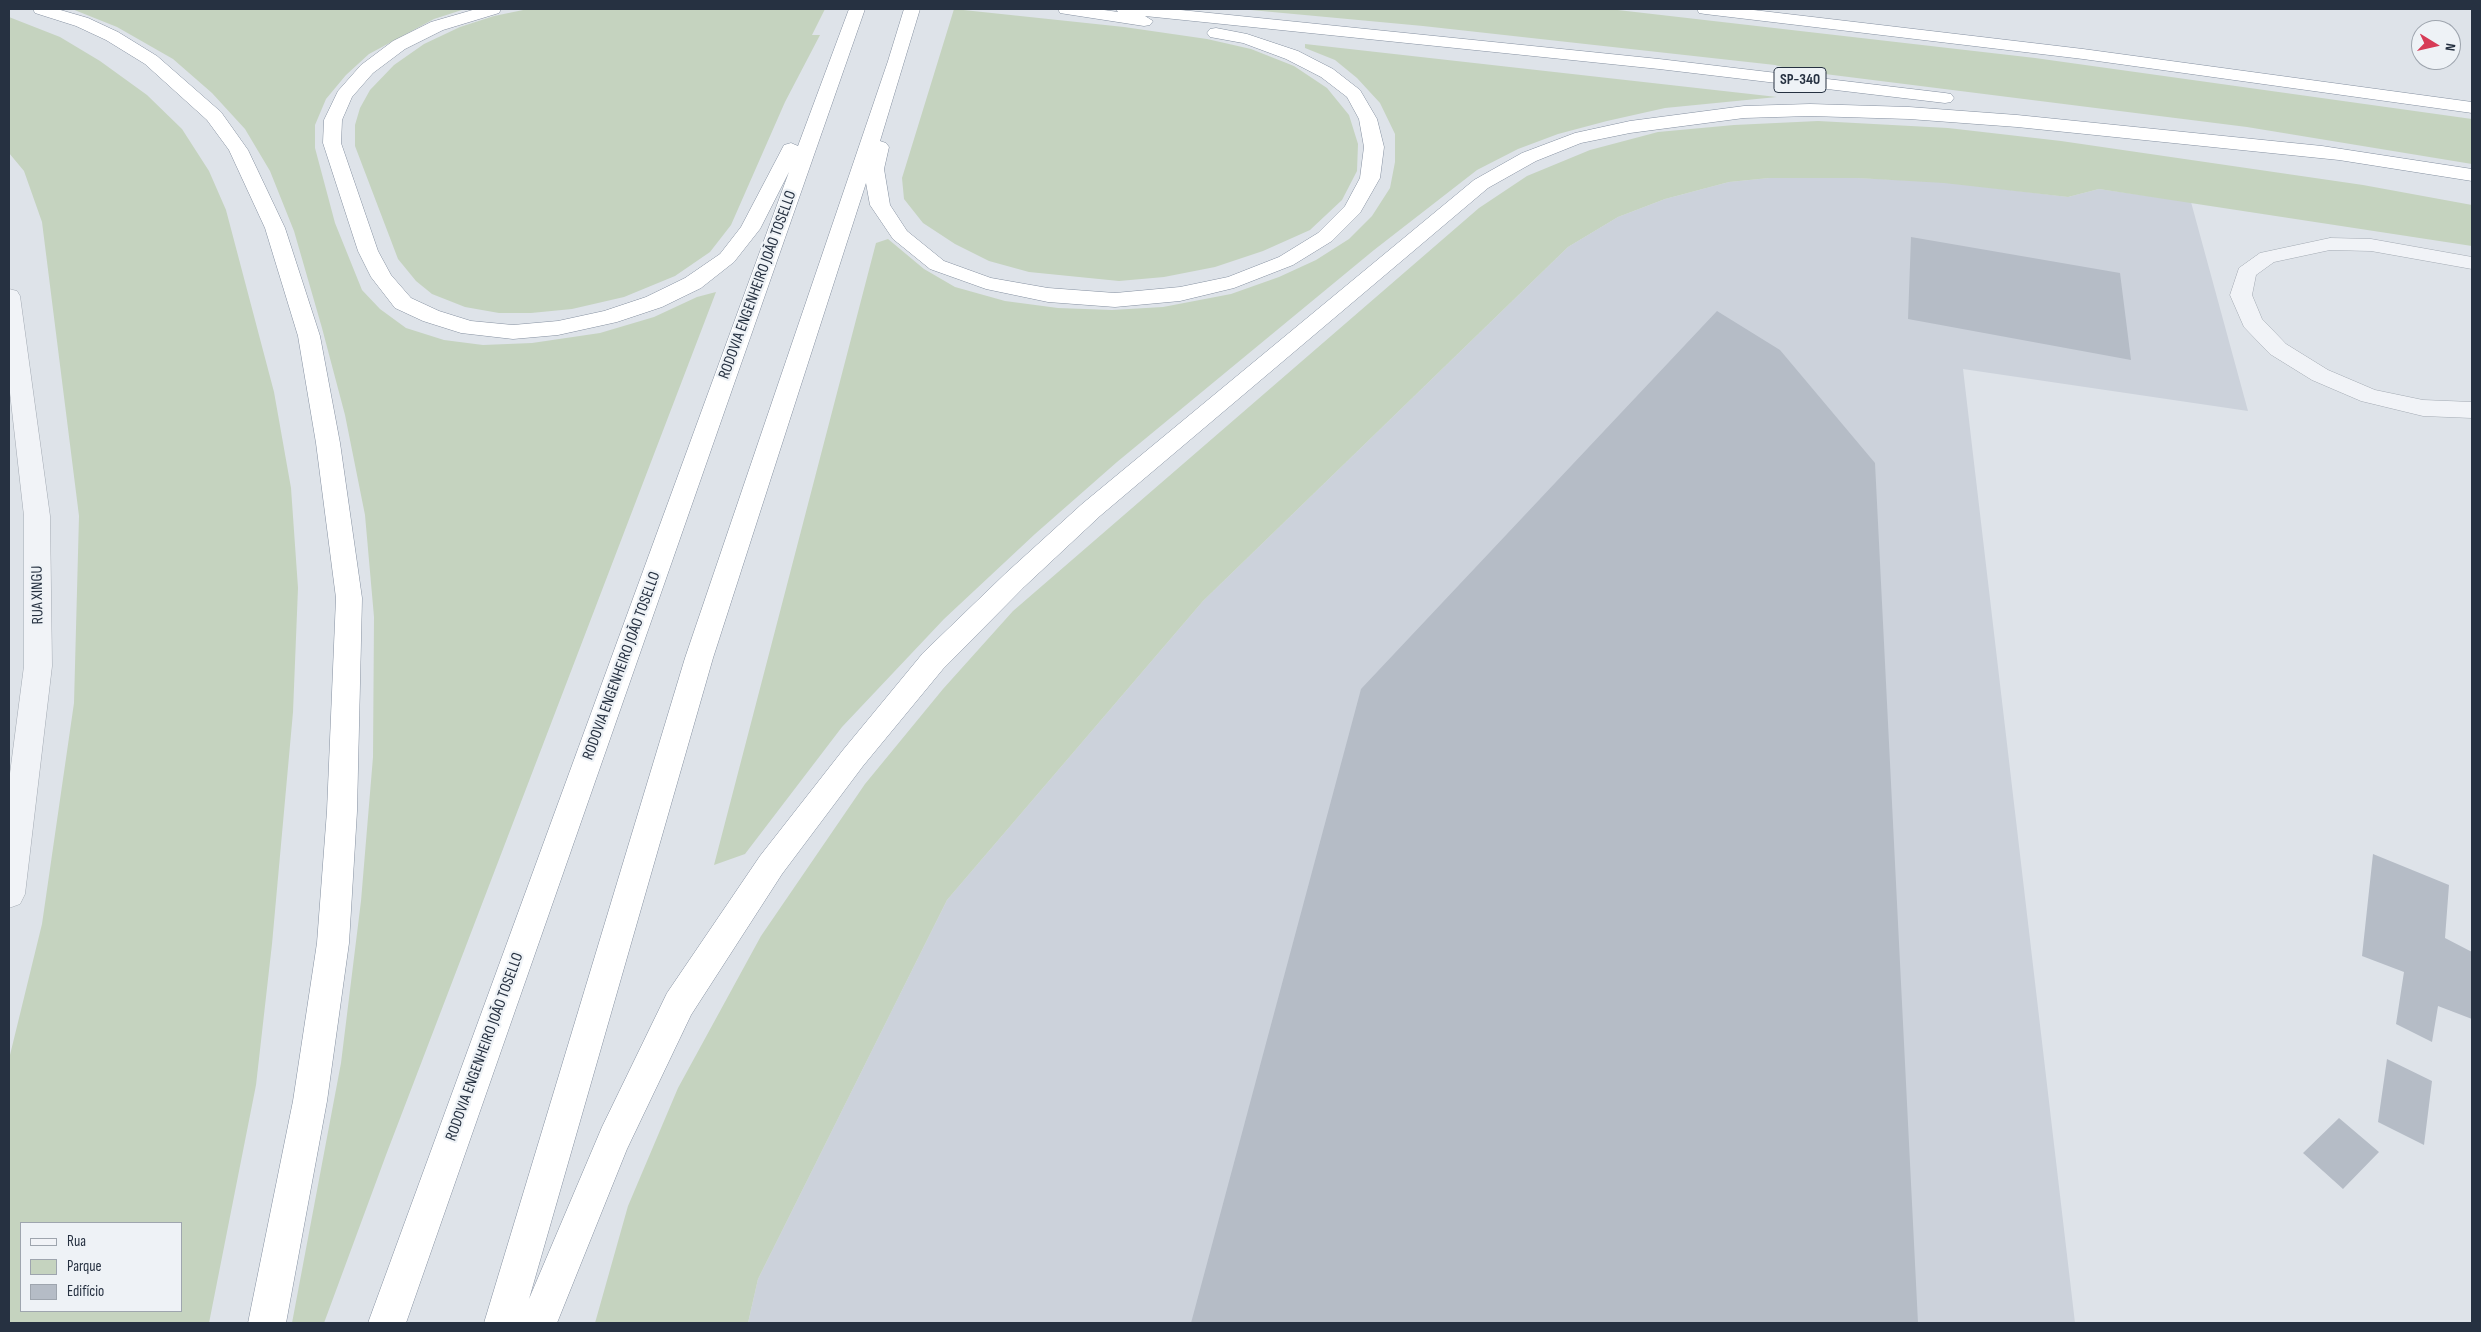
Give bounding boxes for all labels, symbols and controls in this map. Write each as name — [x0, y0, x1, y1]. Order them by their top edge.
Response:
north arrow — [2411, 20, 2461, 70]
text: N — [2441, 42, 2459, 52]
road number: SP-340 — [1774, 68, 1826, 92]
street label: RODOVIA ENGENHEIRO JOÃO TOSELLO — [715, 188, 801, 382]
street label: RUA XINGU — [28, 566, 48, 624]
street label: RODOVIA ENGENHEIRO JOÃO TOSELLO — [579, 569, 665, 763]
street label: RODOVIA ENGENHEIRO JOÃO TOSELLO — [442, 950, 528, 1144]
legend — [20, 1222, 182, 1312]
text: Rua — [67, 1232, 86, 1251]
text: Parque — [67, 1257, 102, 1276]
text: Edifício — [67, 1282, 104, 1301]

